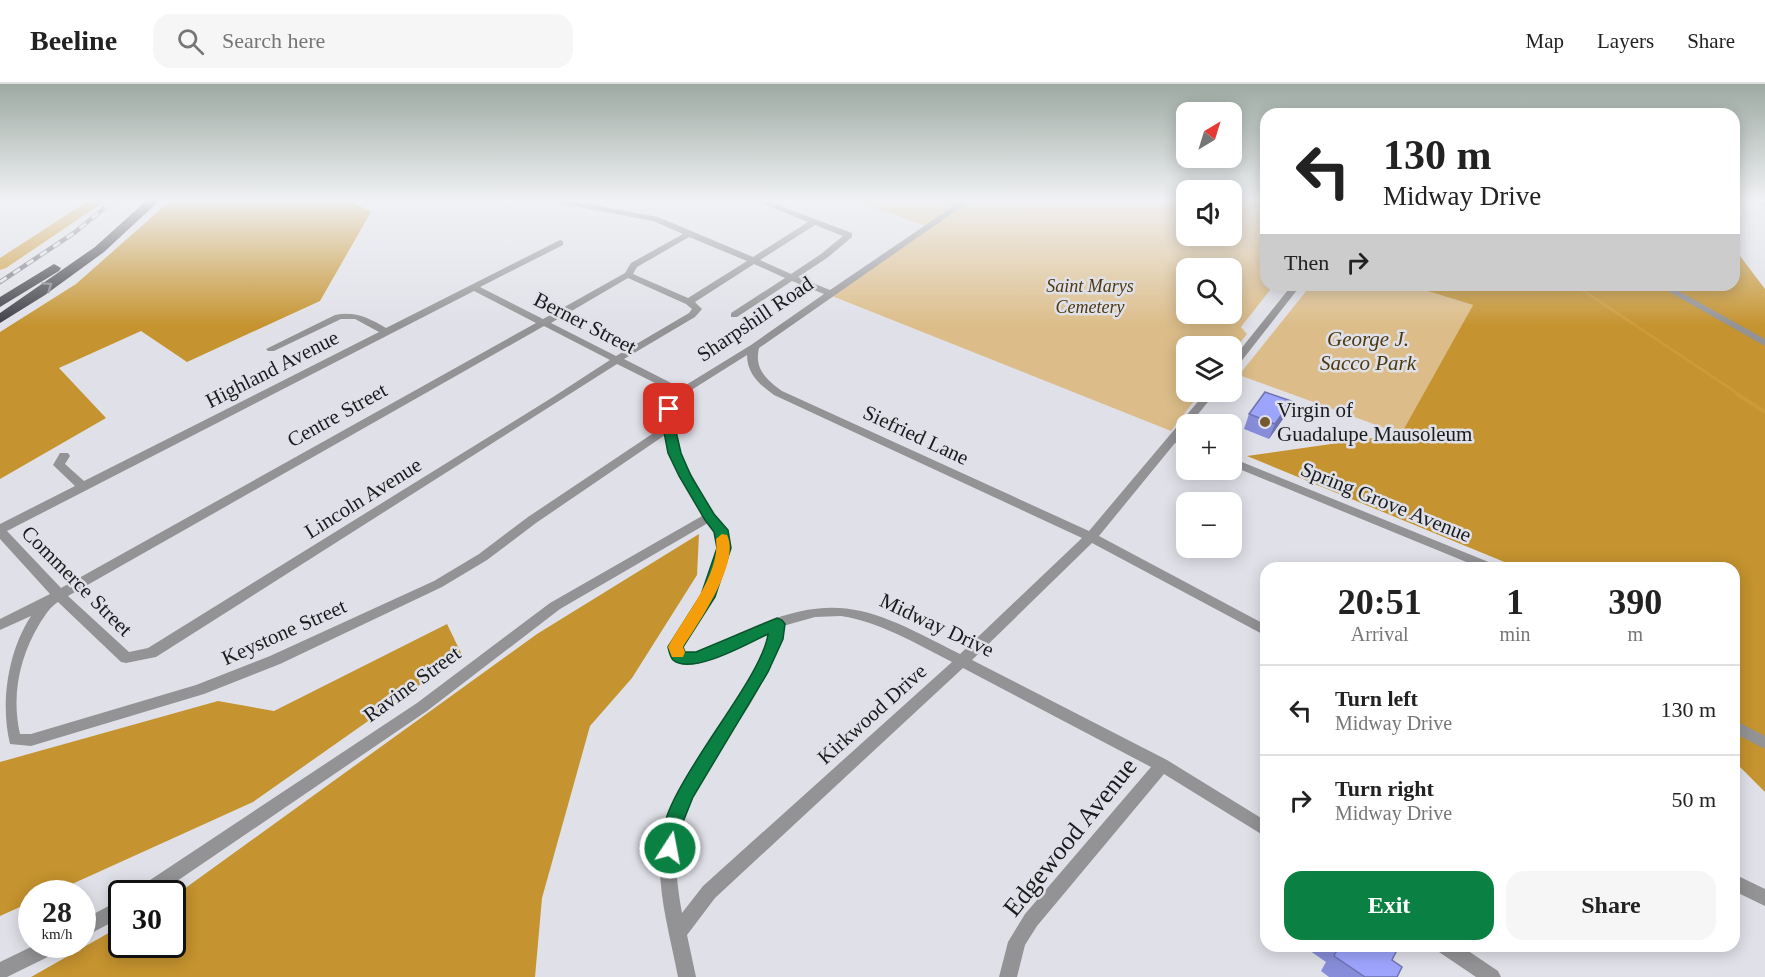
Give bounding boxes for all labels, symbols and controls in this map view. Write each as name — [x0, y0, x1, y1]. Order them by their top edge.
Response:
search box — [153, 14, 573, 68]
text: Beeline — [30, 25, 117, 56]
icon: search — [174, 25, 207, 58]
text: Search here — [222, 28, 325, 53]
text: Map — [1526, 29, 1564, 53]
text: Layers — [1597, 29, 1654, 53]
text: Share — [1687, 29, 1735, 53]
north arrow — [1176, 102, 1242, 168]
map controls — [1176, 102, 1242, 558]
icon: left — [1284, 132, 1362, 210]
text: 130 m — [1383, 132, 1492, 178]
button: sound — [1176, 180, 1242, 246]
text: Midway Drive — [1383, 181, 1541, 211]
icon: right — [1341, 246, 1374, 279]
text: Then — [1284, 250, 1329, 275]
button: search — [1176, 258, 1242, 324]
street label: Sharpshill Road — [692, 271, 818, 367]
park label: Saint Marys Cemetery — [1046, 276, 1134, 317]
one-way arrow — [42, 282, 53, 293]
street label: Berner Street — [530, 287, 640, 359]
street label: Highland Avenue — [202, 325, 342, 413]
park label: George J. Sacco Park — [1320, 327, 1417, 375]
button: layers — [1176, 336, 1242, 402]
street label: Centre Street — [283, 378, 391, 452]
pin — [643, 383, 694, 434]
icon: arrive — [652, 392, 685, 425]
place label: Virgin of Guadalupe Mausoleum — [1277, 398, 1472, 446]
street label: Siefried Lane — [859, 400, 973, 470]
button: + — [1176, 414, 1242, 480]
marker: Virgin of Guadalupe Mausoleum — [1258, 415, 1272, 429]
street label: Lincoln Avenue — [300, 453, 426, 543]
street label: Spring Grove Avenue — [1297, 457, 1475, 547]
button: − — [1176, 492, 1242, 558]
street label: Commerce Street — [17, 521, 137, 641]
text: 20:51 — [1338, 582, 1422, 622]
text: 1 — [1506, 582, 1524, 622]
text: 390 — [1608, 582, 1662, 622]
street label: Midway Drive — [876, 588, 998, 662]
street label: Keystone Street — [218, 594, 350, 670]
text: Arrival — [1351, 623, 1409, 645]
text: min — [1499, 623, 1531, 645]
text: m — [1628, 623, 1643, 645]
street label: Ravine Street — [359, 641, 465, 727]
street label: Kirkwood Drive — [813, 659, 931, 769]
text: Turn left — [1335, 686, 1418, 711]
icon: left — [1284, 694, 1317, 727]
text: 130 m — [1660, 697, 1716, 722]
text: Midway Drive — [1335, 712, 1452, 734]
street label: Edgewood Avenue — [997, 752, 1143, 922]
text: Turn right — [1335, 776, 1434, 801]
icon: right — [1284, 784, 1317, 817]
text: 50 m — [1671, 787, 1716, 812]
text: Midway Drive — [1335, 802, 1452, 824]
position arrow — [638, 816, 702, 880]
button: Exit — [1284, 871, 1494, 940]
button: Share — [1506, 871, 1716, 940]
speed limit sign: 30 — [108, 880, 186, 958]
text: 28 — [42, 895, 72, 928]
text: km/h — [42, 926, 72, 942]

